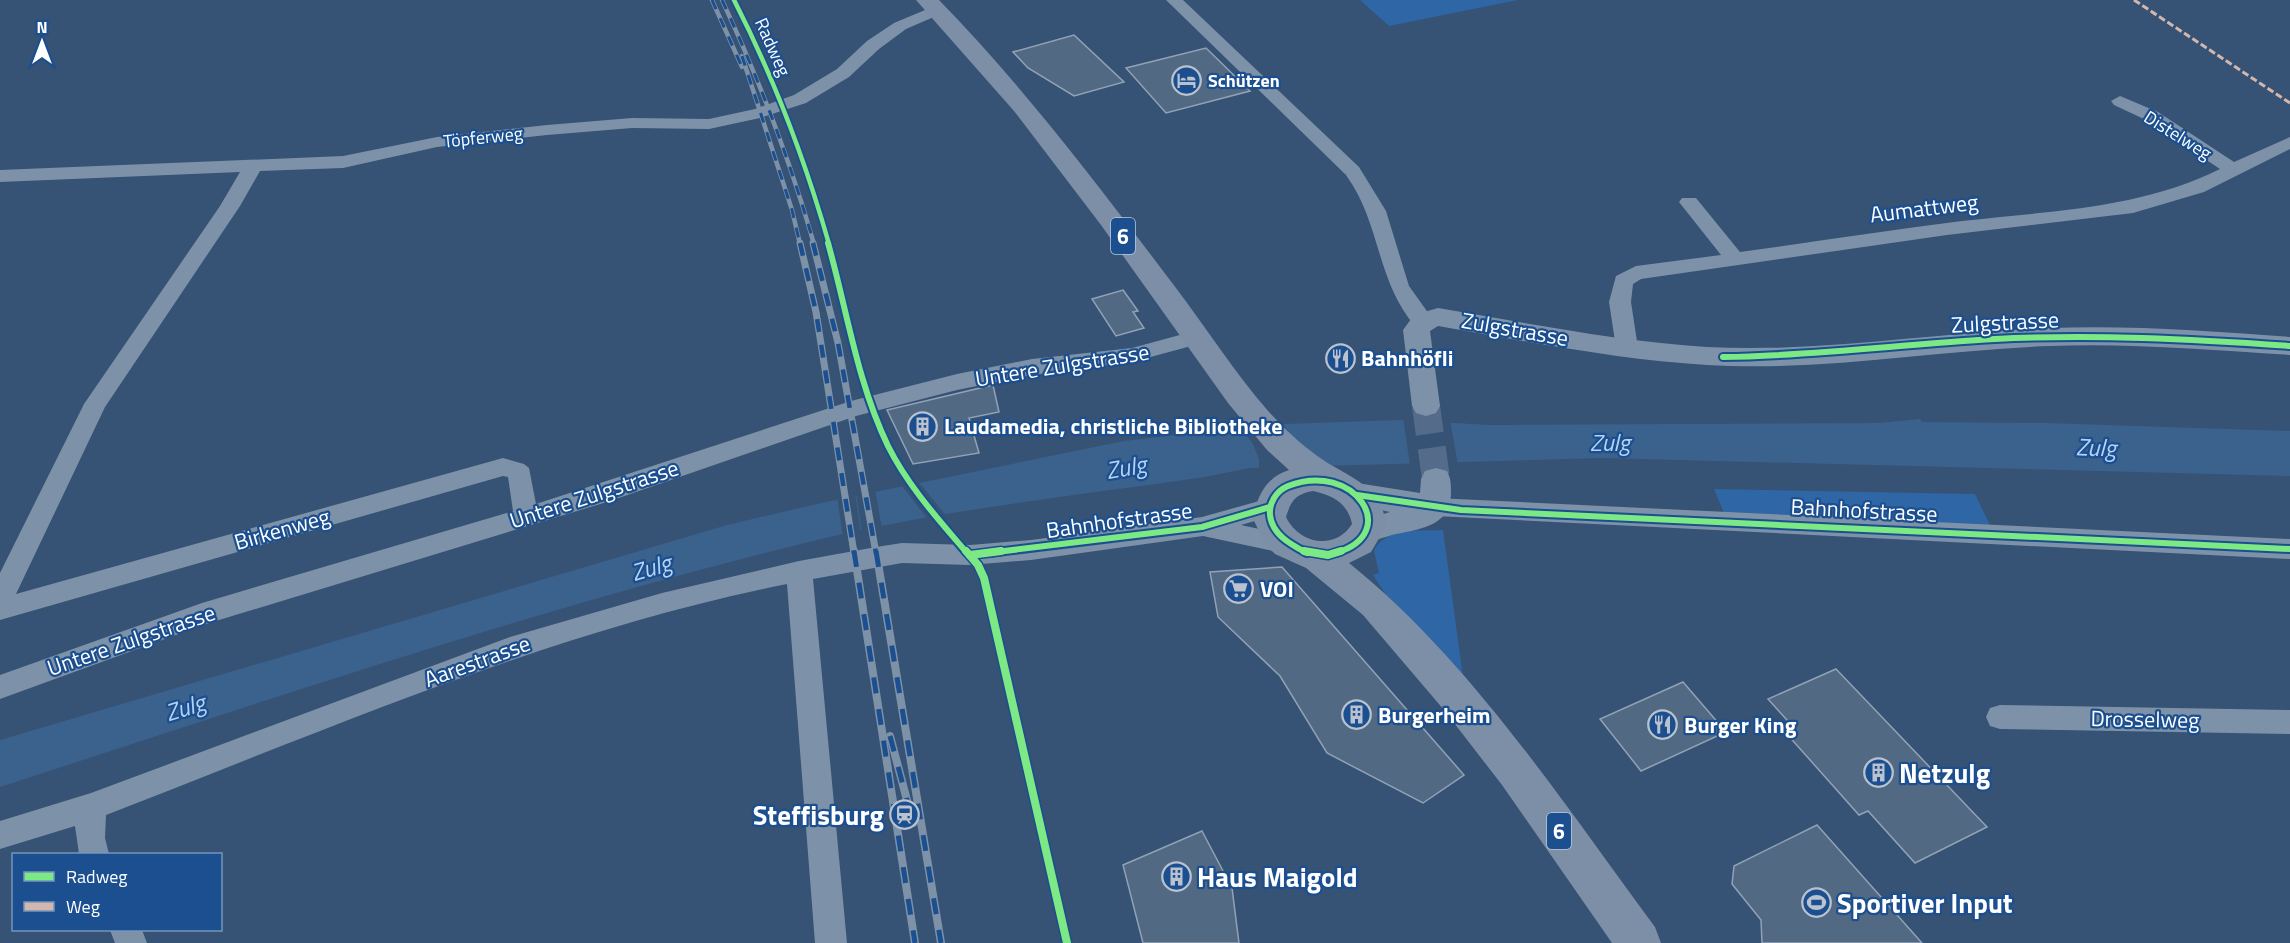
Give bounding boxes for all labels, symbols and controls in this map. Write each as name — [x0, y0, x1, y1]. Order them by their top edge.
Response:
north arrow — [12, 12, 72, 72]
street label: Radweg — [748, 13, 798, 81]
text: N — [36, 15, 48, 39]
hotel icon: Schützen — [1171, 64, 1203, 96]
place label: Schützen — [1208, 67, 1280, 94]
street label: Distelweg — [2139, 104, 2217, 166]
street label: Töpferweg — [442, 119, 524, 155]
street label: Aumattweg — [1868, 185, 1980, 231]
road number: 6 — [1111, 218, 1135, 254]
street label: Zulgstrasse — [1950, 302, 2060, 342]
street label: Zulgstrasse — [1459, 303, 1571, 355]
street label: Untere Zulgstrasse — [972, 334, 1152, 396]
place label: Bahnhöfli — [1361, 341, 1453, 375]
restaurant icon: Bahnhöfli — [1324, 342, 1356, 374]
place label: Laudamedia, christliche Bibliotheke — [944, 409, 1282, 443]
building icon: Laudamedia, christliche Bibliotheke — [907, 410, 939, 442]
water label: Zulg — [1590, 424, 1633, 460]
water label: Zulg — [2075, 428, 2119, 466]
water label: Zulg — [1103, 445, 1152, 488]
street label: Untere Zulgstrasse — [505, 451, 683, 537]
street label: Bahnhofstrasse — [1790, 489, 1938, 531]
street label: Bahnhofstrasse — [1044, 493, 1194, 547]
street label: Birkenweg — [230, 499, 334, 559]
water label: Zulg — [627, 543, 678, 590]
place label: VOI — [1260, 572, 1294, 606]
supermarket icon: VOI — [1223, 573, 1255, 605]
street label: Untere Zulgstrasse — [42, 595, 220, 685]
street label: Aarestrasse — [419, 626, 535, 696]
water label: Zulg — [161, 683, 212, 730]
place label: Burgerheim — [1378, 698, 1490, 732]
building icon: Burgerheim — [1341, 699, 1373, 731]
street label: Drosselweg — [2090, 701, 2200, 737]
place label: Burger King — [1684, 708, 1797, 742]
restaurant icon: Burger King — [1647, 709, 1679, 741]
place label: Netzulg — [1899, 752, 1990, 793]
building icon: Netzulg — [1862, 756, 1894, 788]
place label: Steffisburg — [753, 794, 884, 835]
station icon: Steffisburg — [889, 798, 921, 830]
road number: 6 — [1547, 813, 1571, 849]
legend — [12, 853, 222, 931]
place label: Haus Maigold — [1197, 856, 1358, 897]
building icon: Haus Maigold — [1160, 860, 1192, 892]
text: Radweg — [66, 863, 128, 890]
place label: Sportiver Input — [1837, 882, 2013, 923]
sports icon: Sportiver Input — [1800, 886, 1832, 918]
text: Weg — [66, 893, 100, 920]

